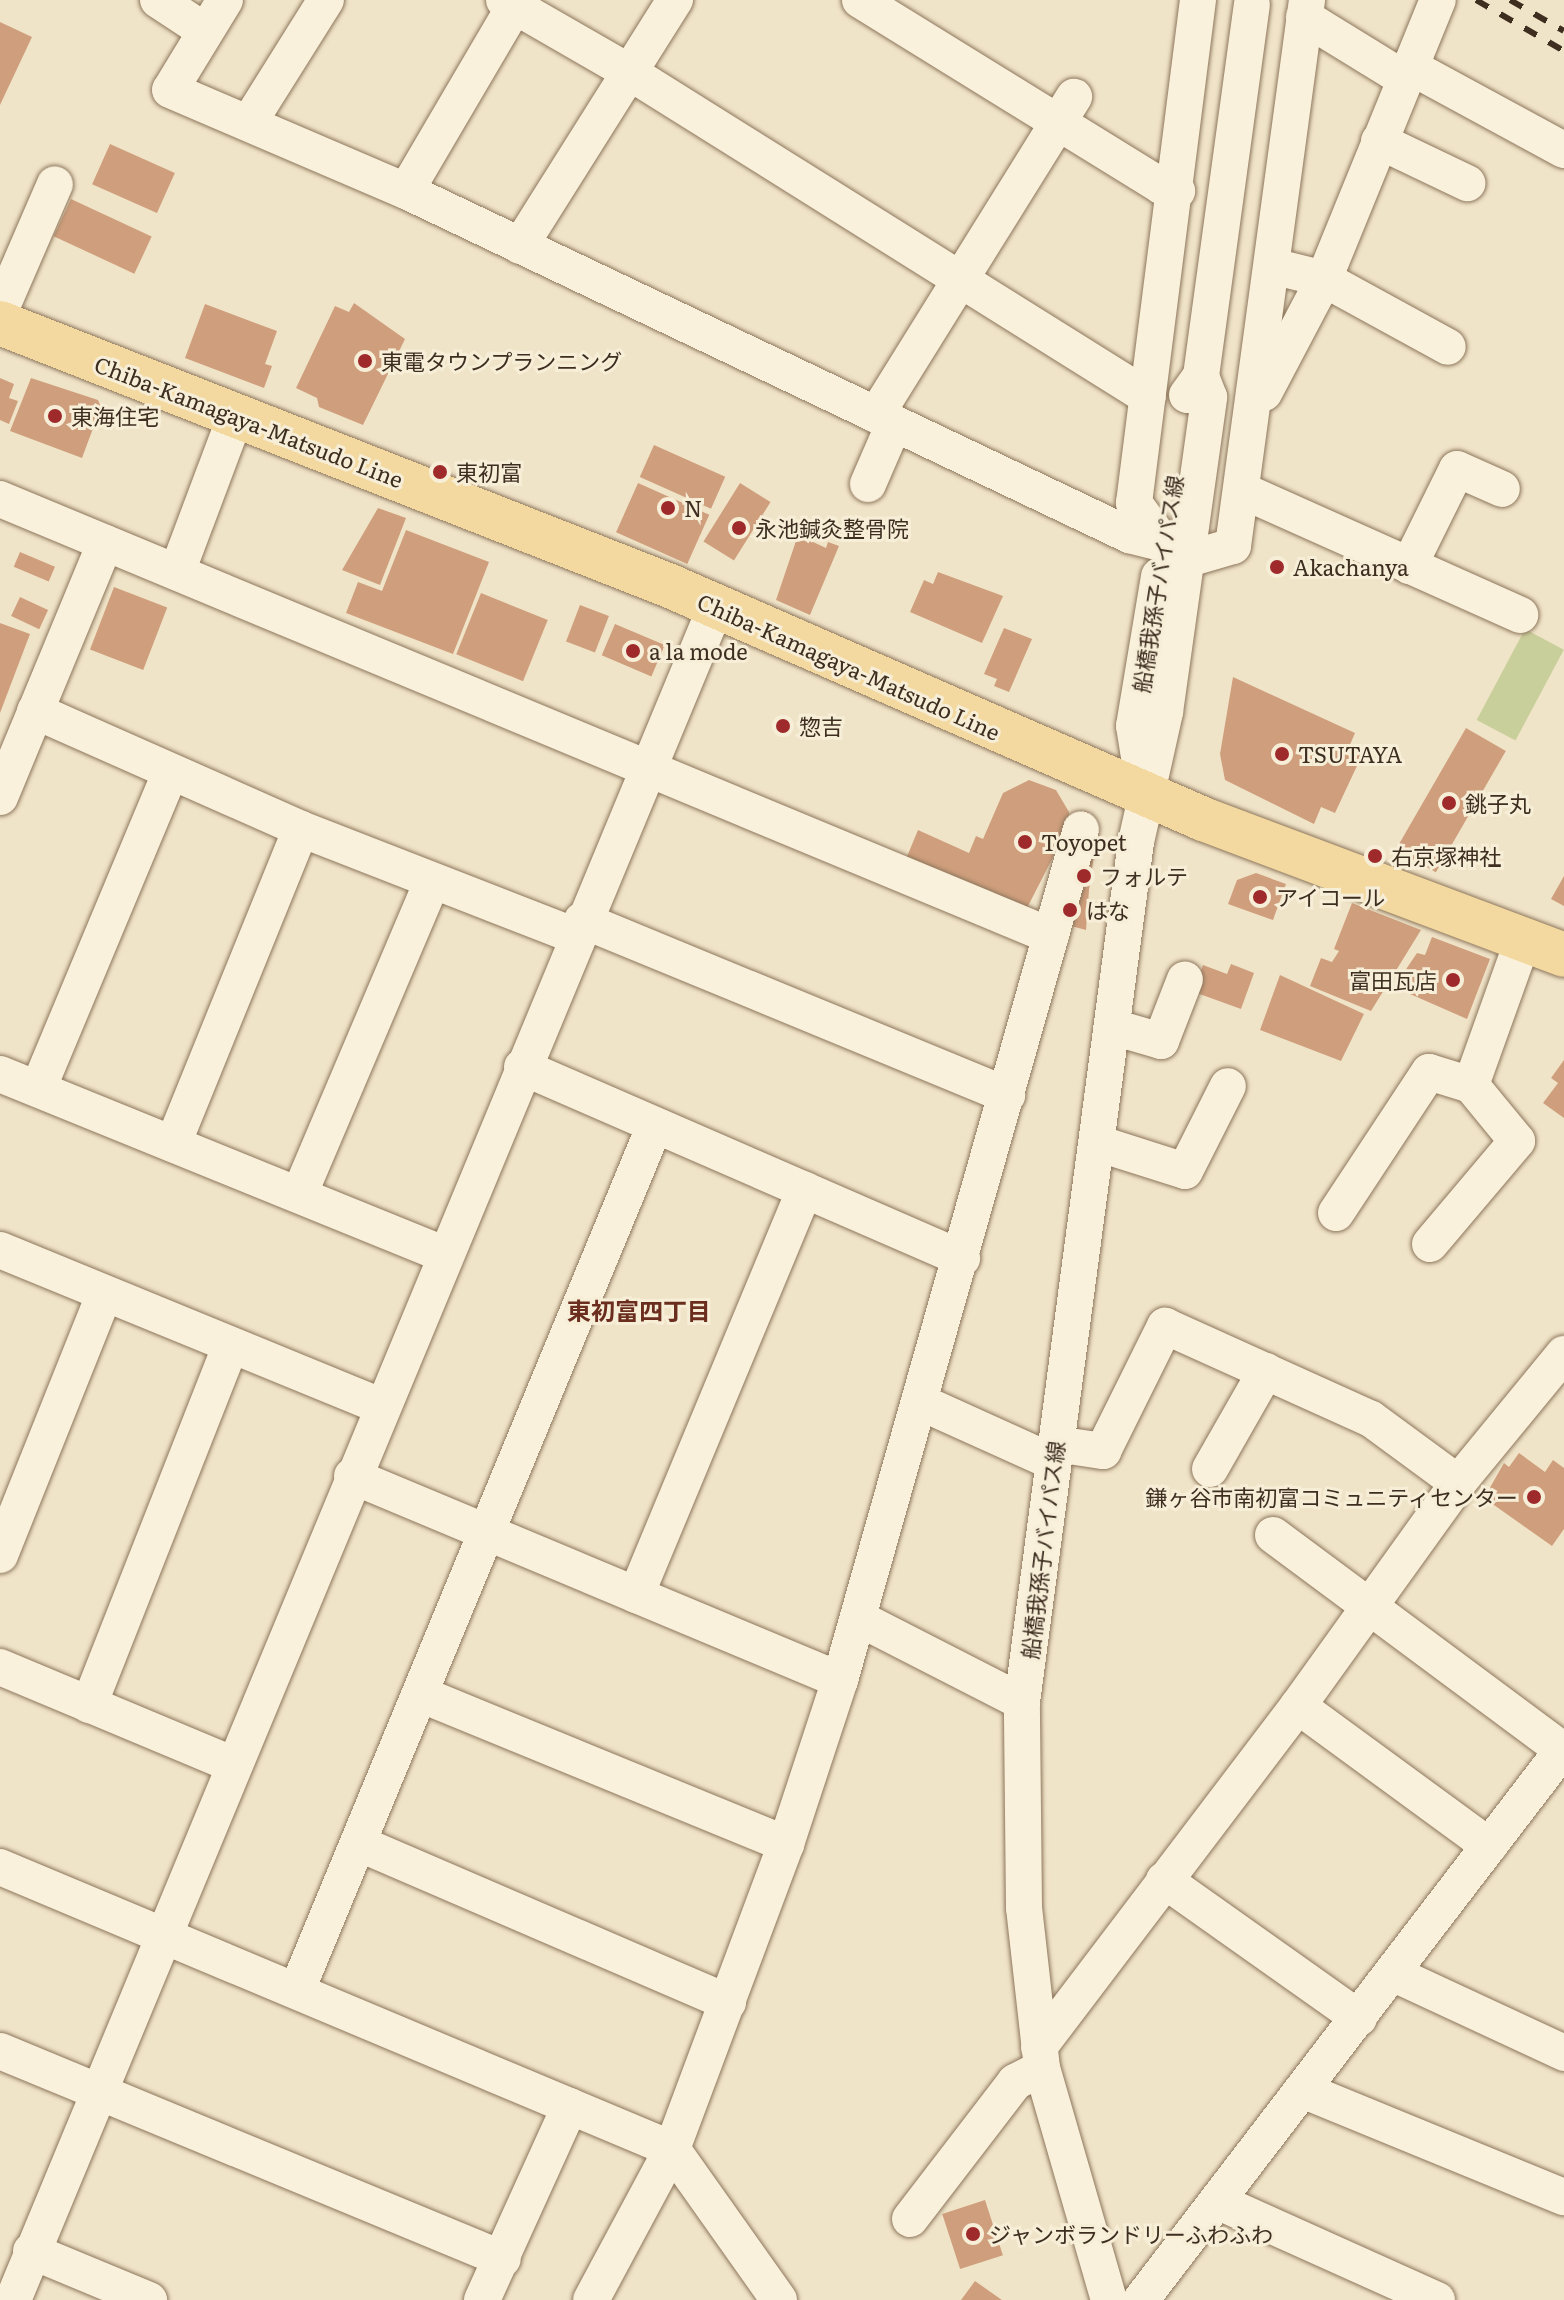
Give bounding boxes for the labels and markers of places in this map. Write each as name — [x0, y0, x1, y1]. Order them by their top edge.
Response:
place label: 東電タウンプランニング — [381, 348, 623, 374]
marker: 東電タウンプランニング — [356, 352, 374, 370]
place label: 東海住宅 — [71, 403, 159, 429]
marker: 東海住宅 — [46, 407, 64, 425]
place label: 東初富 — [456, 459, 522, 485]
marker: 東初富 — [431, 463, 449, 481]
place label: N — [684, 495, 702, 521]
marker: N — [659, 499, 677, 517]
place label: 永池鍼灸整骨院 — [755, 515, 909, 541]
marker: 永池鍼灸整骨院 — [730, 519, 748, 537]
place label: Akachanya — [1293, 554, 1409, 580]
marker: Akachanya — [1268, 558, 1286, 576]
place label: a la mode — [649, 638, 748, 664]
marker: a la mode — [624, 642, 642, 660]
place label: 惣吉 — [799, 713, 843, 739]
marker: 惣吉 — [774, 717, 792, 735]
place label: TSUTAYA — [1298, 741, 1402, 767]
marker: TSUTAYA — [1273, 745, 1291, 763]
place label: 銚子丸 — [1465, 790, 1531, 816]
marker: 銚子丸 — [1440, 794, 1458, 812]
place label: Toyopet — [1041, 829, 1127, 855]
marker: Toyopet — [1016, 833, 1034, 851]
place label: 右京塚神社 — [1391, 843, 1501, 869]
marker: 右京塚神社 — [1366, 847, 1384, 865]
place label: フォルテ — [1100, 863, 1188, 889]
marker: フォルテ — [1075, 867, 1093, 885]
place label: アイコール — [1276, 884, 1386, 910]
marker: アイコール — [1251, 888, 1269, 906]
place label: はな — [1086, 897, 1130, 923]
marker: はな — [1061, 901, 1079, 919]
place label: 富田瓦店 — [1349, 967, 1437, 993]
marker: 富田瓦店 — [1444, 971, 1462, 989]
place label: 鎌ヶ谷市南初富コミュニティセンター — [1144, 1484, 1518, 1510]
marker: 鎌ヶ谷市南初富コミュニティセンター — [1525, 1488, 1543, 1506]
place label: ジャンボランドリーふわふわ — [989, 2221, 1275, 2247]
marker: ジャンボランドリーふわふわ — [964, 2225, 982, 2243]

